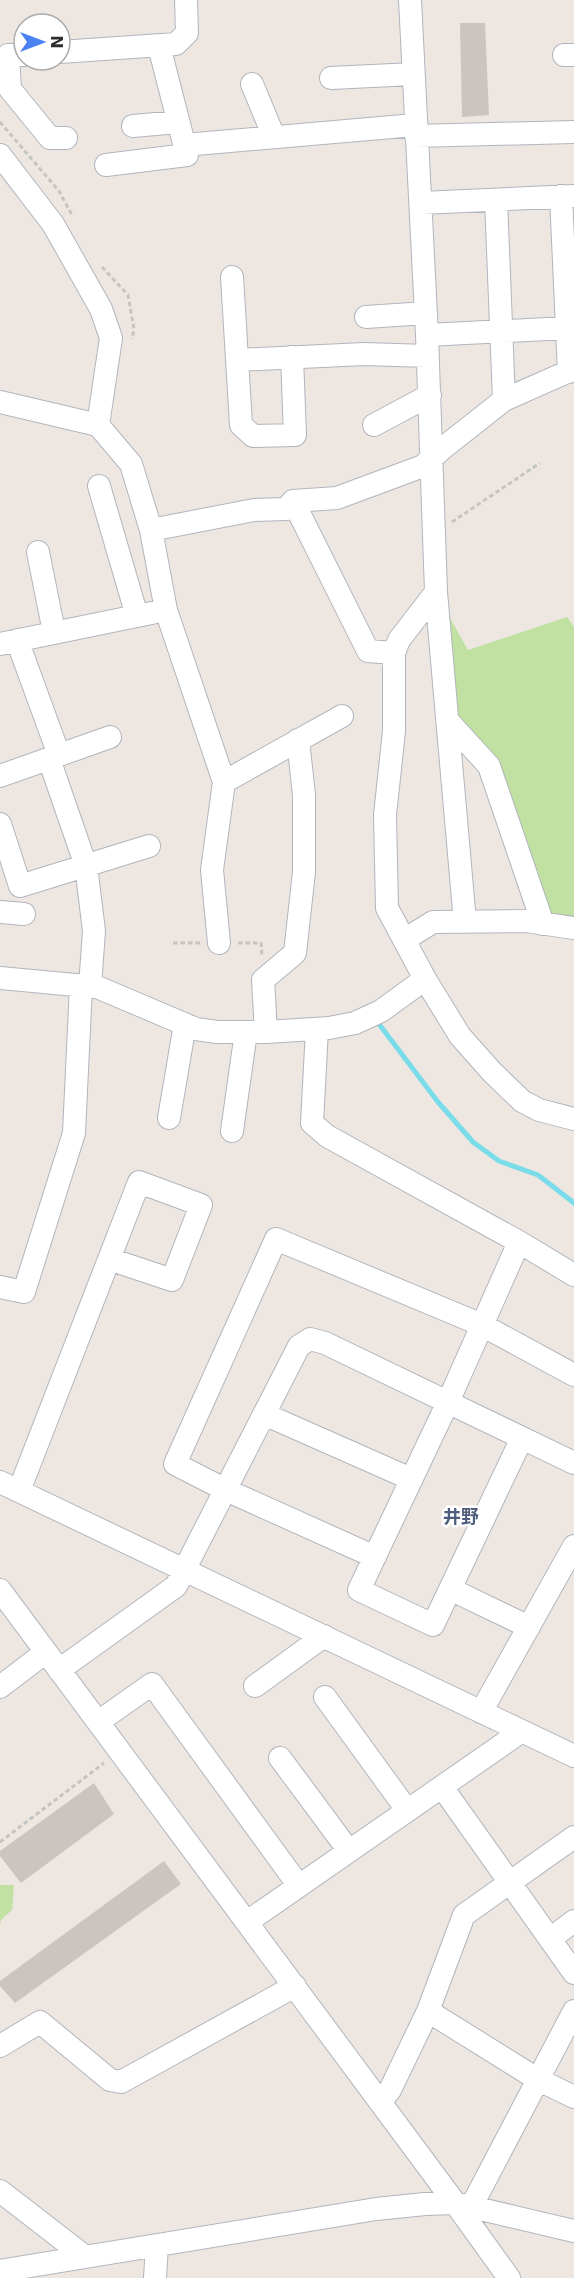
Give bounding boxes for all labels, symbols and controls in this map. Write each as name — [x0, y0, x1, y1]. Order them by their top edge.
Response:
north arrow — [12, 12, 72, 72]
text: N — [47, 35, 66, 49]
district label: 井野 — [443, 1506, 479, 1527]

